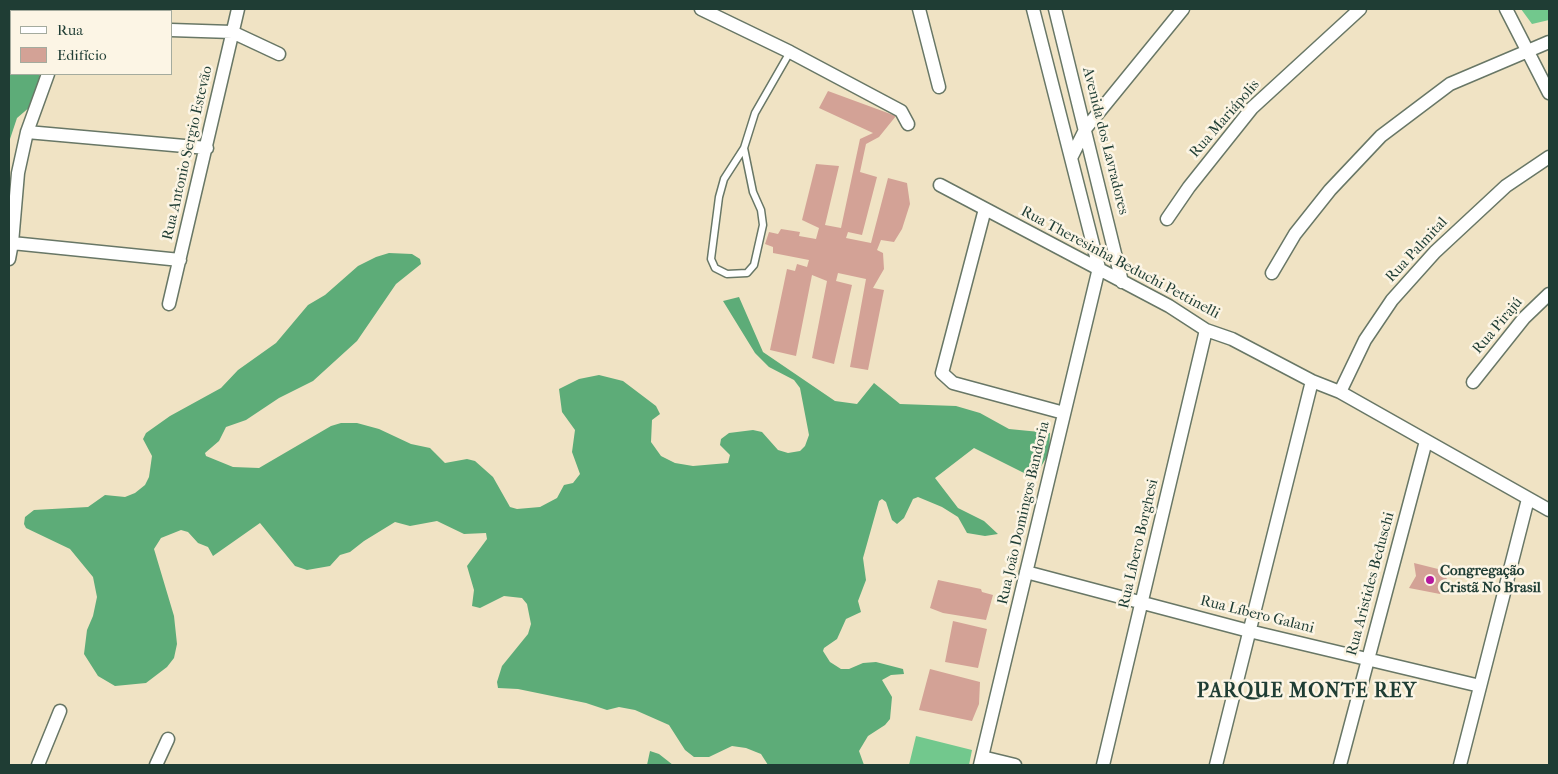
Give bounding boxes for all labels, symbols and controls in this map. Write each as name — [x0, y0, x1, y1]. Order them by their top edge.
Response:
legend — [10, 10, 172, 75]
text: Rua — [57, 21, 83, 39]
text: Edifício — [57, 46, 107, 64]
street label: Rua Antonio Sergio Estevão — [159, 64, 217, 242]
street label: Avenida dos Lavradores — [1078, 65, 1132, 217]
street label: Rua Mariápolis — [1186, 76, 1264, 162]
street label: Rua Theresinha Beduchi Pettinelli — [1017, 203, 1223, 323]
street label: Rua Palmital — [1382, 214, 1452, 286]
street label: Rua Pirajú — [1469, 294, 1527, 358]
street label: Rua João Domingos Bandoria — [994, 420, 1054, 606]
street label: Rua Líbero Borghesi — [1115, 477, 1163, 611]
street label: Rua Aristides Beduschi — [1343, 510, 1399, 658]
place label: Congregação Cristã No Brasil — [1440, 562, 1541, 597]
marker: Congregação Cristã No Brasil — [1424, 574, 1436, 586]
street label: Rua Líbero Galani — [1198, 592, 1316, 638]
district label: PARQUE MONTE REY — [1195, 680, 1419, 704]

